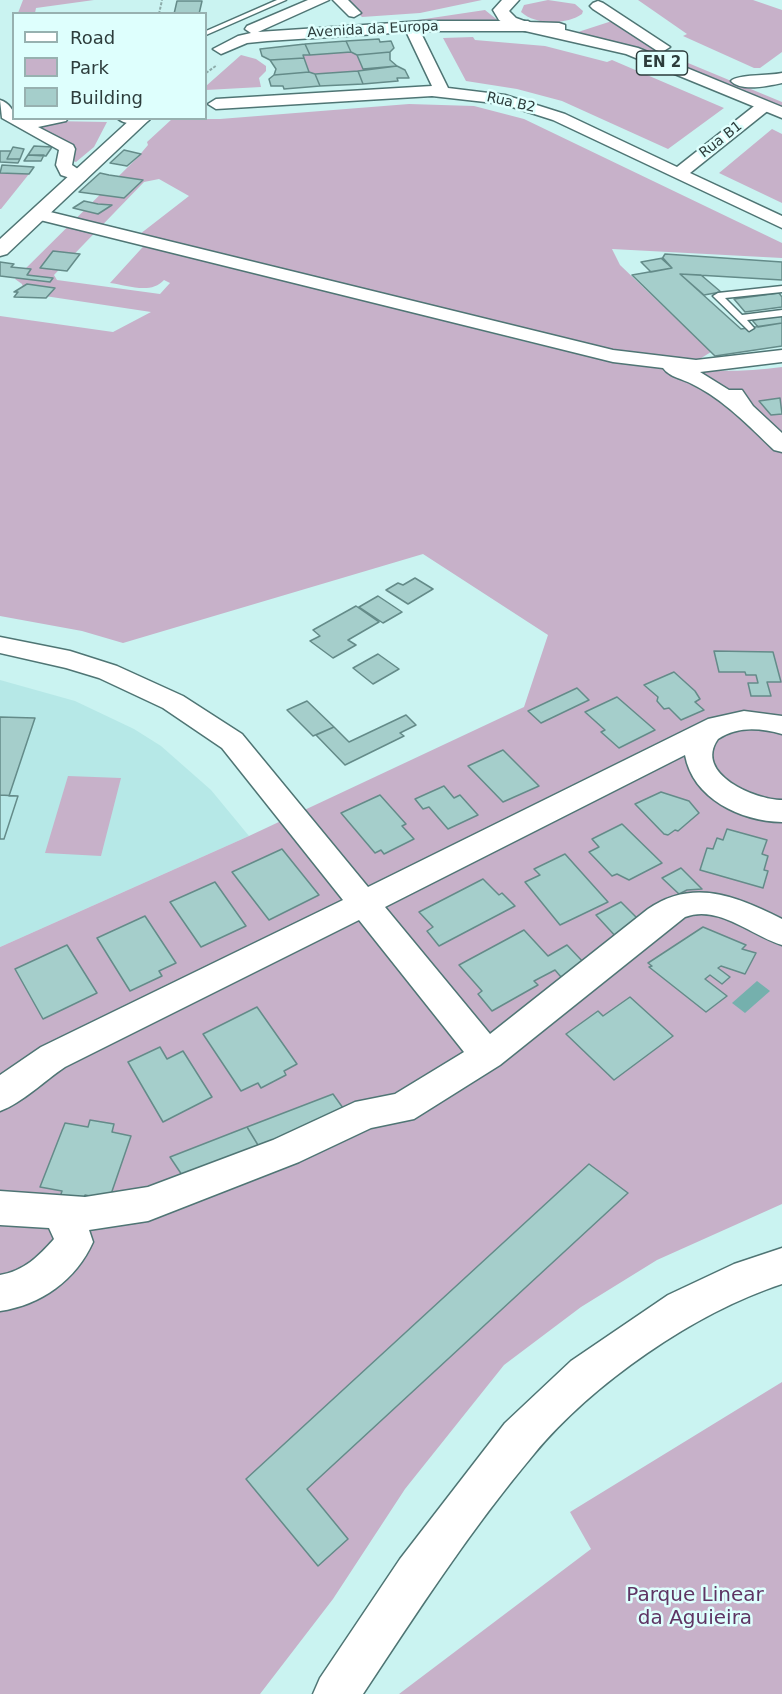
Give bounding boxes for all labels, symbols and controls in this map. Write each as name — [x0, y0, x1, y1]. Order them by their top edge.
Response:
legend — [12, 12, 207, 120]
street label: Avenida da Europa — [307, 18, 439, 42]
text: Road — [70, 27, 115, 48]
road number: EN 2 — [636, 51, 688, 75]
text: Park — [70, 57, 109, 78]
text: Building — [70, 87, 143, 108]
street label: Rua B2 — [485, 89, 537, 117]
street label: Rua B1 — [696, 118, 746, 162]
park label: Parque Linear da Aguieira — [626, 1584, 764, 1631]

